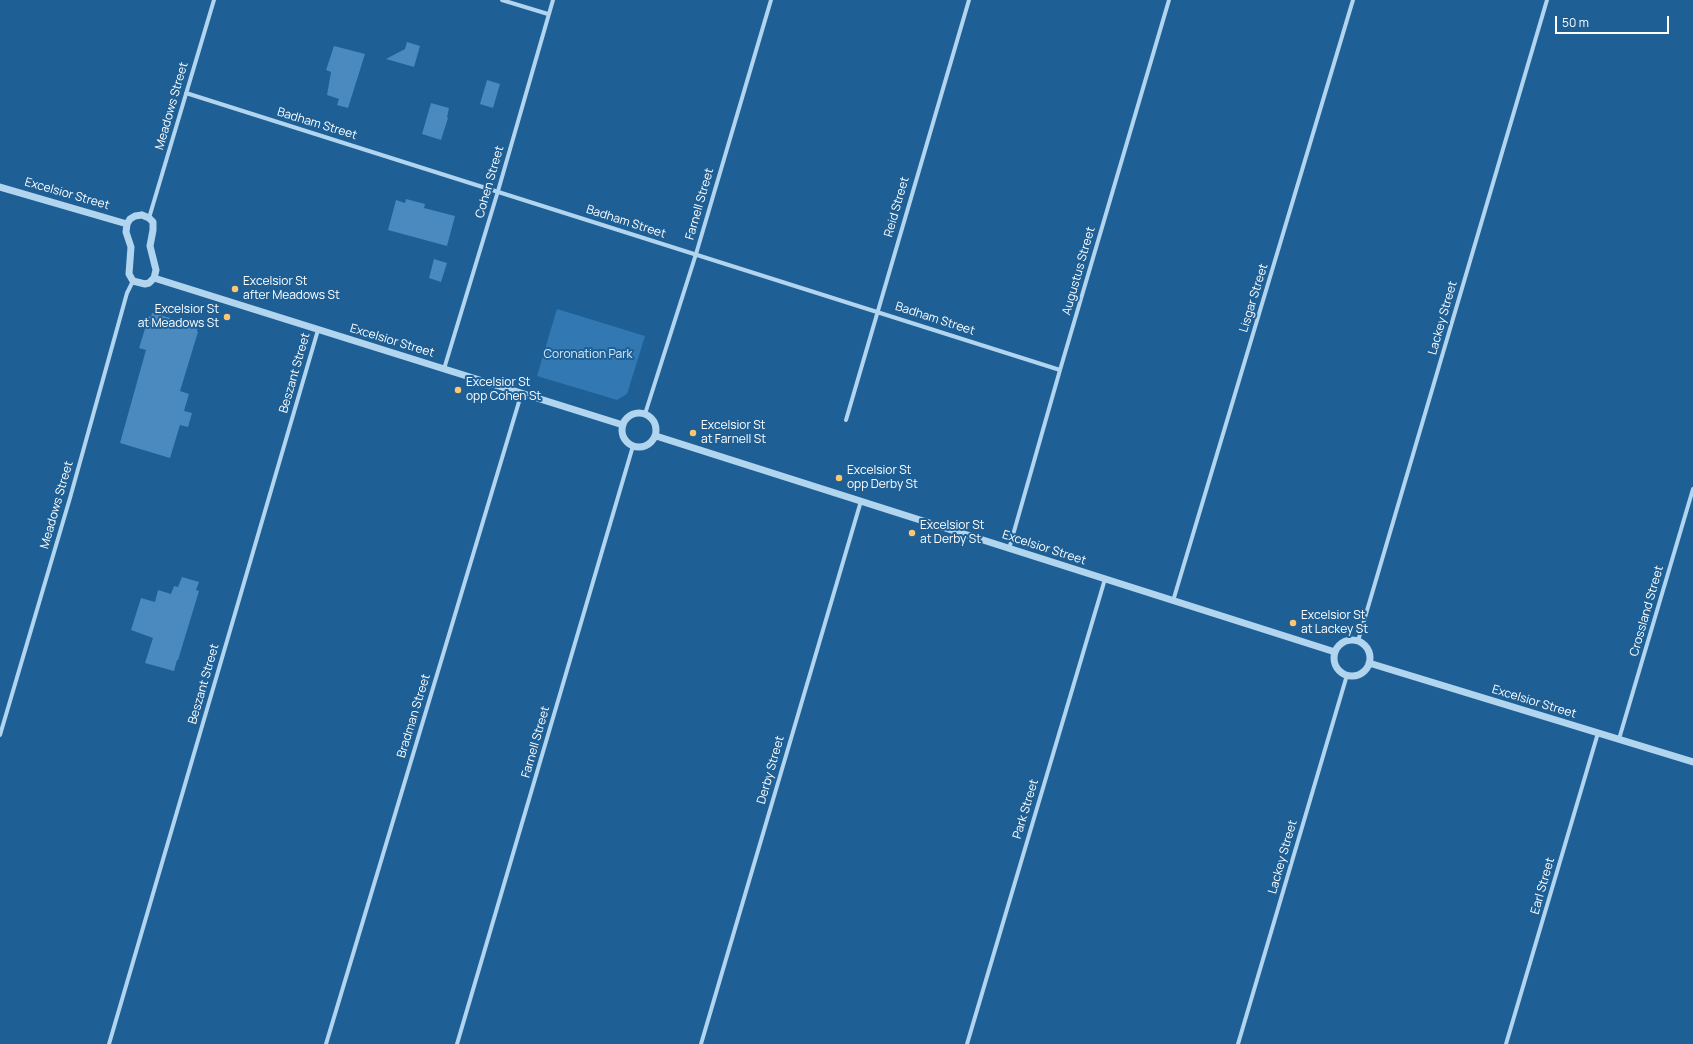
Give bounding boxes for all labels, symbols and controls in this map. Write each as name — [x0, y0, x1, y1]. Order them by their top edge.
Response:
scale bar — [1557, 8, 1671, 34]
text: 50 m — [1562, 14, 1589, 31]
street label: Meadows Street — [153, 61, 191, 151]
street label: Badham Street — [275, 105, 359, 143]
street label: Cohen Street — [473, 144, 507, 220]
street label: Farnell Street — [683, 166, 717, 242]
street label: Excelsior Street — [23, 175, 111, 213]
street label: Reid Street — [882, 175, 912, 239]
street label: Badham Street — [584, 202, 668, 242]
street label: Augustus Street — [1060, 225, 1098, 317]
street label: Lisgar Street — [1237, 262, 1271, 334]
place label: Excelsior St after Meadows St — [243, 275, 340, 303]
street label: Lackey Street — [1426, 279, 1460, 357]
marker: Excelsior St after Meadows St — [230, 284, 240, 294]
street label: Badham Street — [893, 299, 977, 339]
place label: Excelsior St at Meadows St — [138, 303, 219, 331]
marker: Excelsior St at Meadows St — [222, 312, 232, 322]
street label: Excelsior Street — [348, 321, 436, 361]
street label: Beszant Street — [277, 331, 313, 415]
park label: Coronation Park — [544, 348, 632, 362]
place label: Excelsior St opp Cohen St — [466, 376, 541, 404]
marker: Excelsior St opp Cohen St — [453, 385, 463, 395]
place label: Excelsior St at Farnell St — [701, 419, 766, 447]
marker: Excelsior St at Farnell St — [688, 428, 698, 438]
street label: Meadows Street — [38, 460, 76, 550]
place label: Excelsior St opp Derby St — [847, 464, 918, 492]
marker: Excelsior St opp Derby St — [834, 473, 844, 483]
place label: Excelsior St at Derby St — [920, 519, 984, 547]
marker: Excelsior St at Derby St — [907, 528, 917, 538]
street label: Excelsior Street — [1000, 528, 1088, 568]
street label: Crossland Street — [1627, 564, 1667, 658]
place label: Excelsior St at Lackey St — [1301, 609, 1368, 637]
marker: Excelsior St at Lackey St — [1288, 618, 1298, 628]
street label: Beszant Street — [186, 642, 222, 726]
street label: Bradman Street — [394, 672, 434, 760]
street label: Excelsior Street — [1490, 682, 1578, 722]
street label: Farnell Street — [519, 704, 553, 780]
street label: Derby Street — [754, 734, 788, 806]
street label: Park Street — [1010, 777, 1042, 841]
street label: Lackey Street — [1266, 818, 1300, 896]
street label: Earl Street — [1528, 856, 1558, 916]

